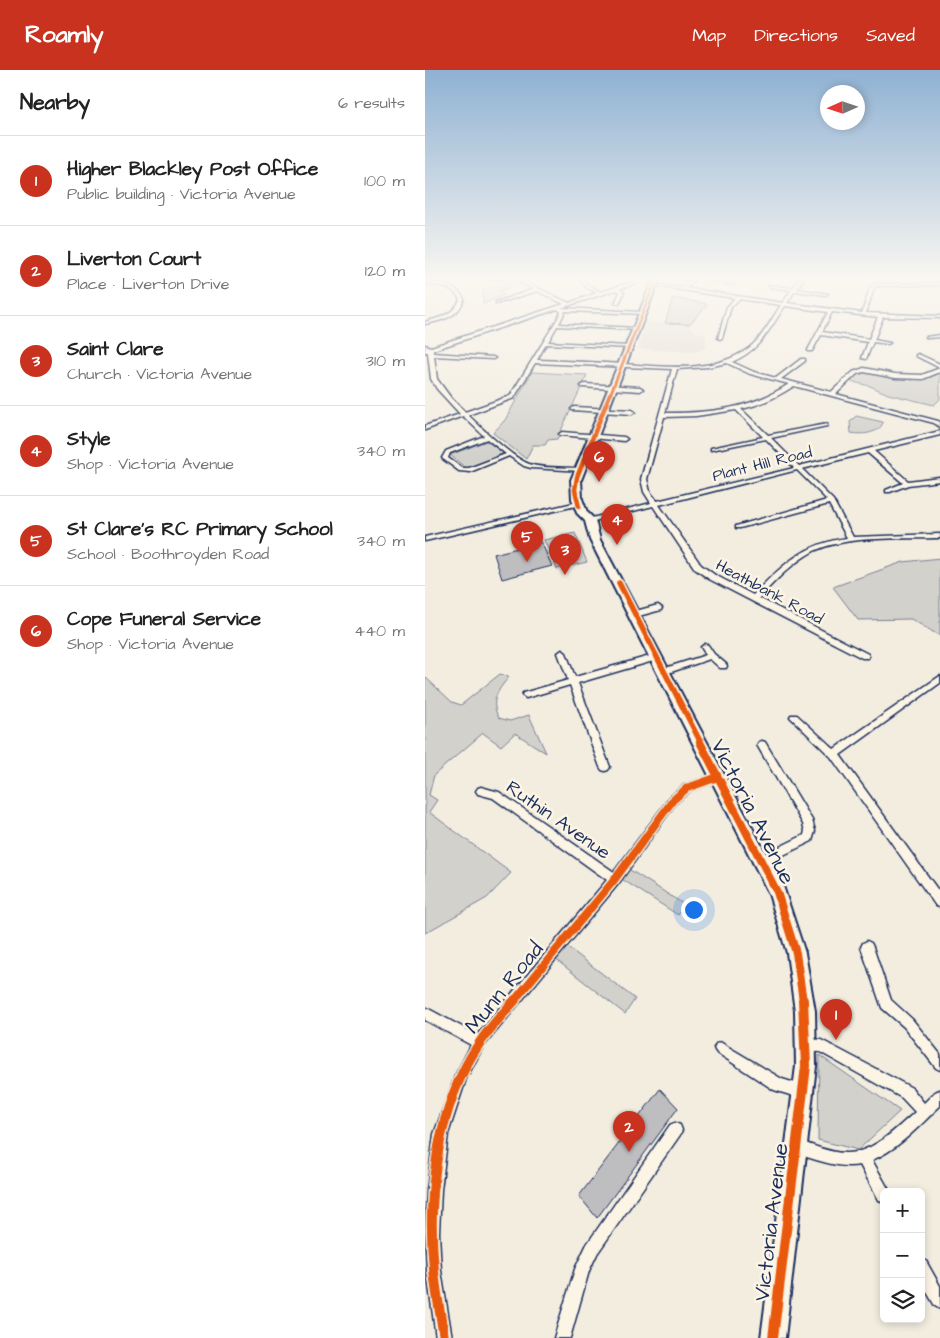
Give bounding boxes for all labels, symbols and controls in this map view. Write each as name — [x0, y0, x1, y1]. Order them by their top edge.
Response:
text: Roamly — [25, 18, 103, 52]
text: Map — [692, 23, 726, 48]
text: Directions — [754, 23, 838, 48]
text: Saved — [866, 23, 915, 48]
north arrow — [820, 85, 865, 130]
text: Nearby — [20, 88, 90, 117]
text: 6 results — [338, 92, 405, 114]
text: Higher Blackley Post Office — [67, 156, 318, 183]
text: 1 — [35, 170, 37, 192]
text: 100 m — [364, 170, 405, 192]
text: Public building · Victoria Avenue — [67, 183, 296, 205]
text: Liverton Court — [67, 246, 201, 273]
text: 2 — [31, 260, 41, 282]
text: 120 m — [365, 260, 405, 282]
text: Place · Liverton Drive — [67, 273, 229, 295]
text: Saint Clare — [67, 336, 163, 363]
text: 3 — [32, 350, 40, 372]
text: 310 m — [366, 350, 405, 372]
text: Church · Victoria Avenue — [67, 363, 252, 385]
text: Style — [67, 426, 111, 453]
text: 4 — [31, 440, 41, 462]
text: 340 m — [357, 440, 405, 462]
pin: 6 — [583, 441, 615, 482]
street label: Plant Hill Road — [710, 441, 814, 487]
text: Shop · Victoria Avenue — [67, 453, 234, 475]
pin: 4 — [601, 504, 633, 545]
text: St Clare's RC Primary School — [67, 516, 333, 543]
pin: 5 — [511, 521, 543, 562]
text: 5 — [30, 530, 42, 552]
text: 340 m — [357, 530, 405, 552]
pin: 3 — [549, 534, 581, 575]
text: School · Boothroyden Road — [67, 543, 269, 565]
street label: Heathbank Road — [712, 554, 827, 630]
text: Cope Funeral Service — [67, 606, 261, 633]
text: 6 — [31, 620, 41, 642]
text: 440 m — [354, 620, 405, 642]
text: Shop · Victoria Avenue — [67, 633, 234, 655]
street label: Victoria Avenue — [703, 734, 803, 890]
street label: Ruthin Avenue — [500, 774, 616, 866]
your location — [681, 897, 707, 923]
street label: Munn Road — [457, 935, 551, 1041]
pin: 1 — [820, 999, 852, 1040]
pin: 2 — [613, 1111, 645, 1152]
street label: Victoria Avenue — [746, 1141, 797, 1303]
map controls — [880, 1188, 925, 1323]
button: + — [880, 1188, 925, 1233]
button: − — [880, 1233, 925, 1278]
button: layers — [880, 1278, 925, 1323]

